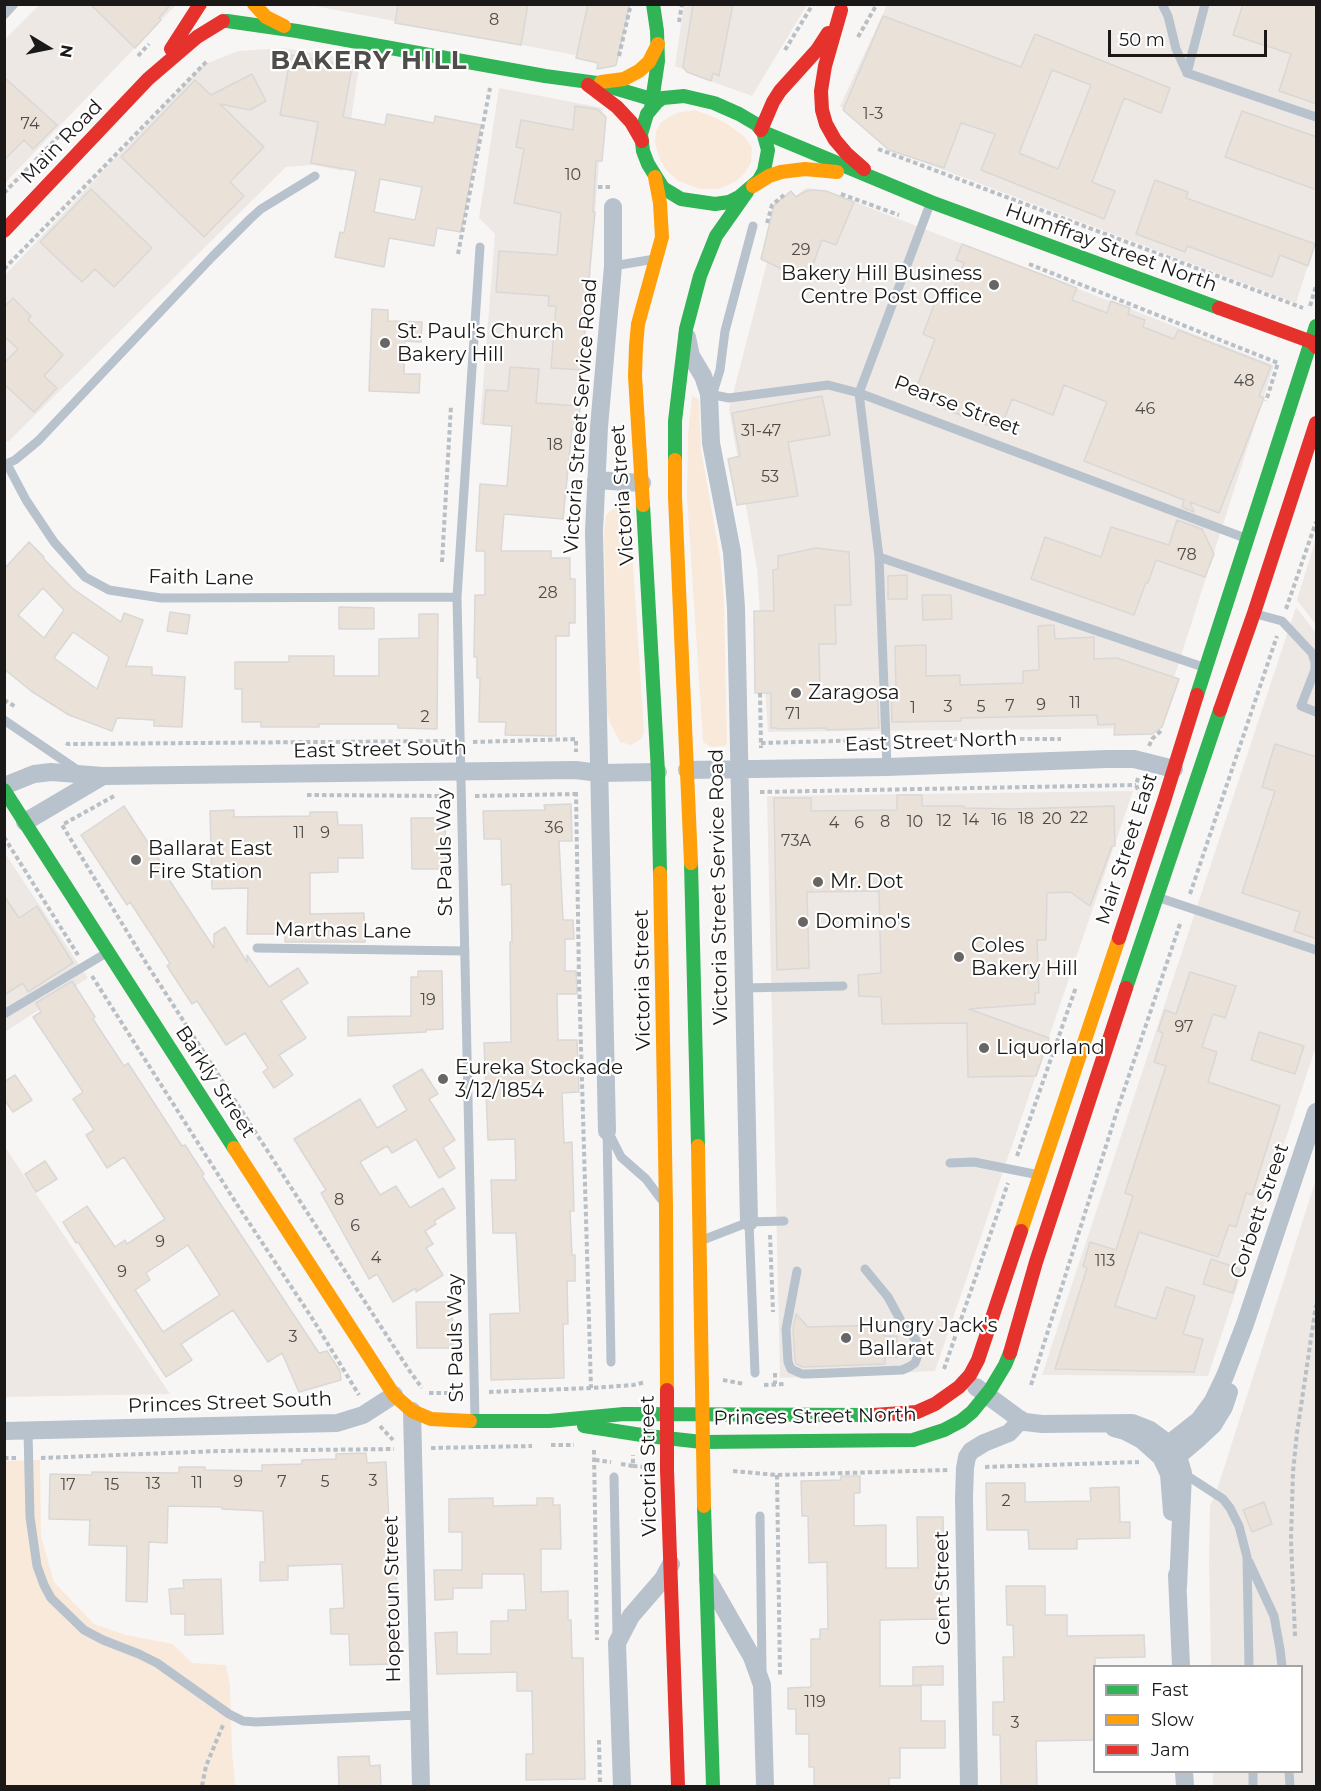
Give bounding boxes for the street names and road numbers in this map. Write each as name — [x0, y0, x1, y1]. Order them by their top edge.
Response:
street label: Main Road — [16, 95, 108, 189]
street label: Humffray Street North — [1002, 198, 1220, 298]
street label: Victoria Street Service Road — [559, 277, 603, 555]
street label: Pearse Street — [891, 371, 1023, 441]
street label: Victoria Street — [606, 424, 640, 566]
street label: Faith Lane — [148, 565, 254, 591]
street label: East Street North — [844, 727, 1018, 757]
street label: East Street South — [293, 736, 467, 764]
street label: Victoria Street Service Road — [705, 749, 733, 1025]
street label: Mair Street East — [1091, 770, 1163, 928]
street label: St Pauls Way — [432, 787, 458, 917]
street label: Victoria Street — [630, 909, 656, 1051]
street label: Marthas Lane — [274, 918, 412, 944]
street label: Barkly Street — [170, 1022, 260, 1142]
street label: Corbett Street — [1226, 1140, 1294, 1282]
street label: St Pauls Way — [443, 1273, 469, 1403]
street label: Princes Street South — [127, 1387, 333, 1419]
street label: Victoria Street — [636, 1395, 662, 1537]
street label: Princes Street North — [713, 1403, 917, 1431]
street label: Hopetoun Street — [380, 1515, 406, 1683]
street label: Gent Street — [930, 1530, 956, 1646]

